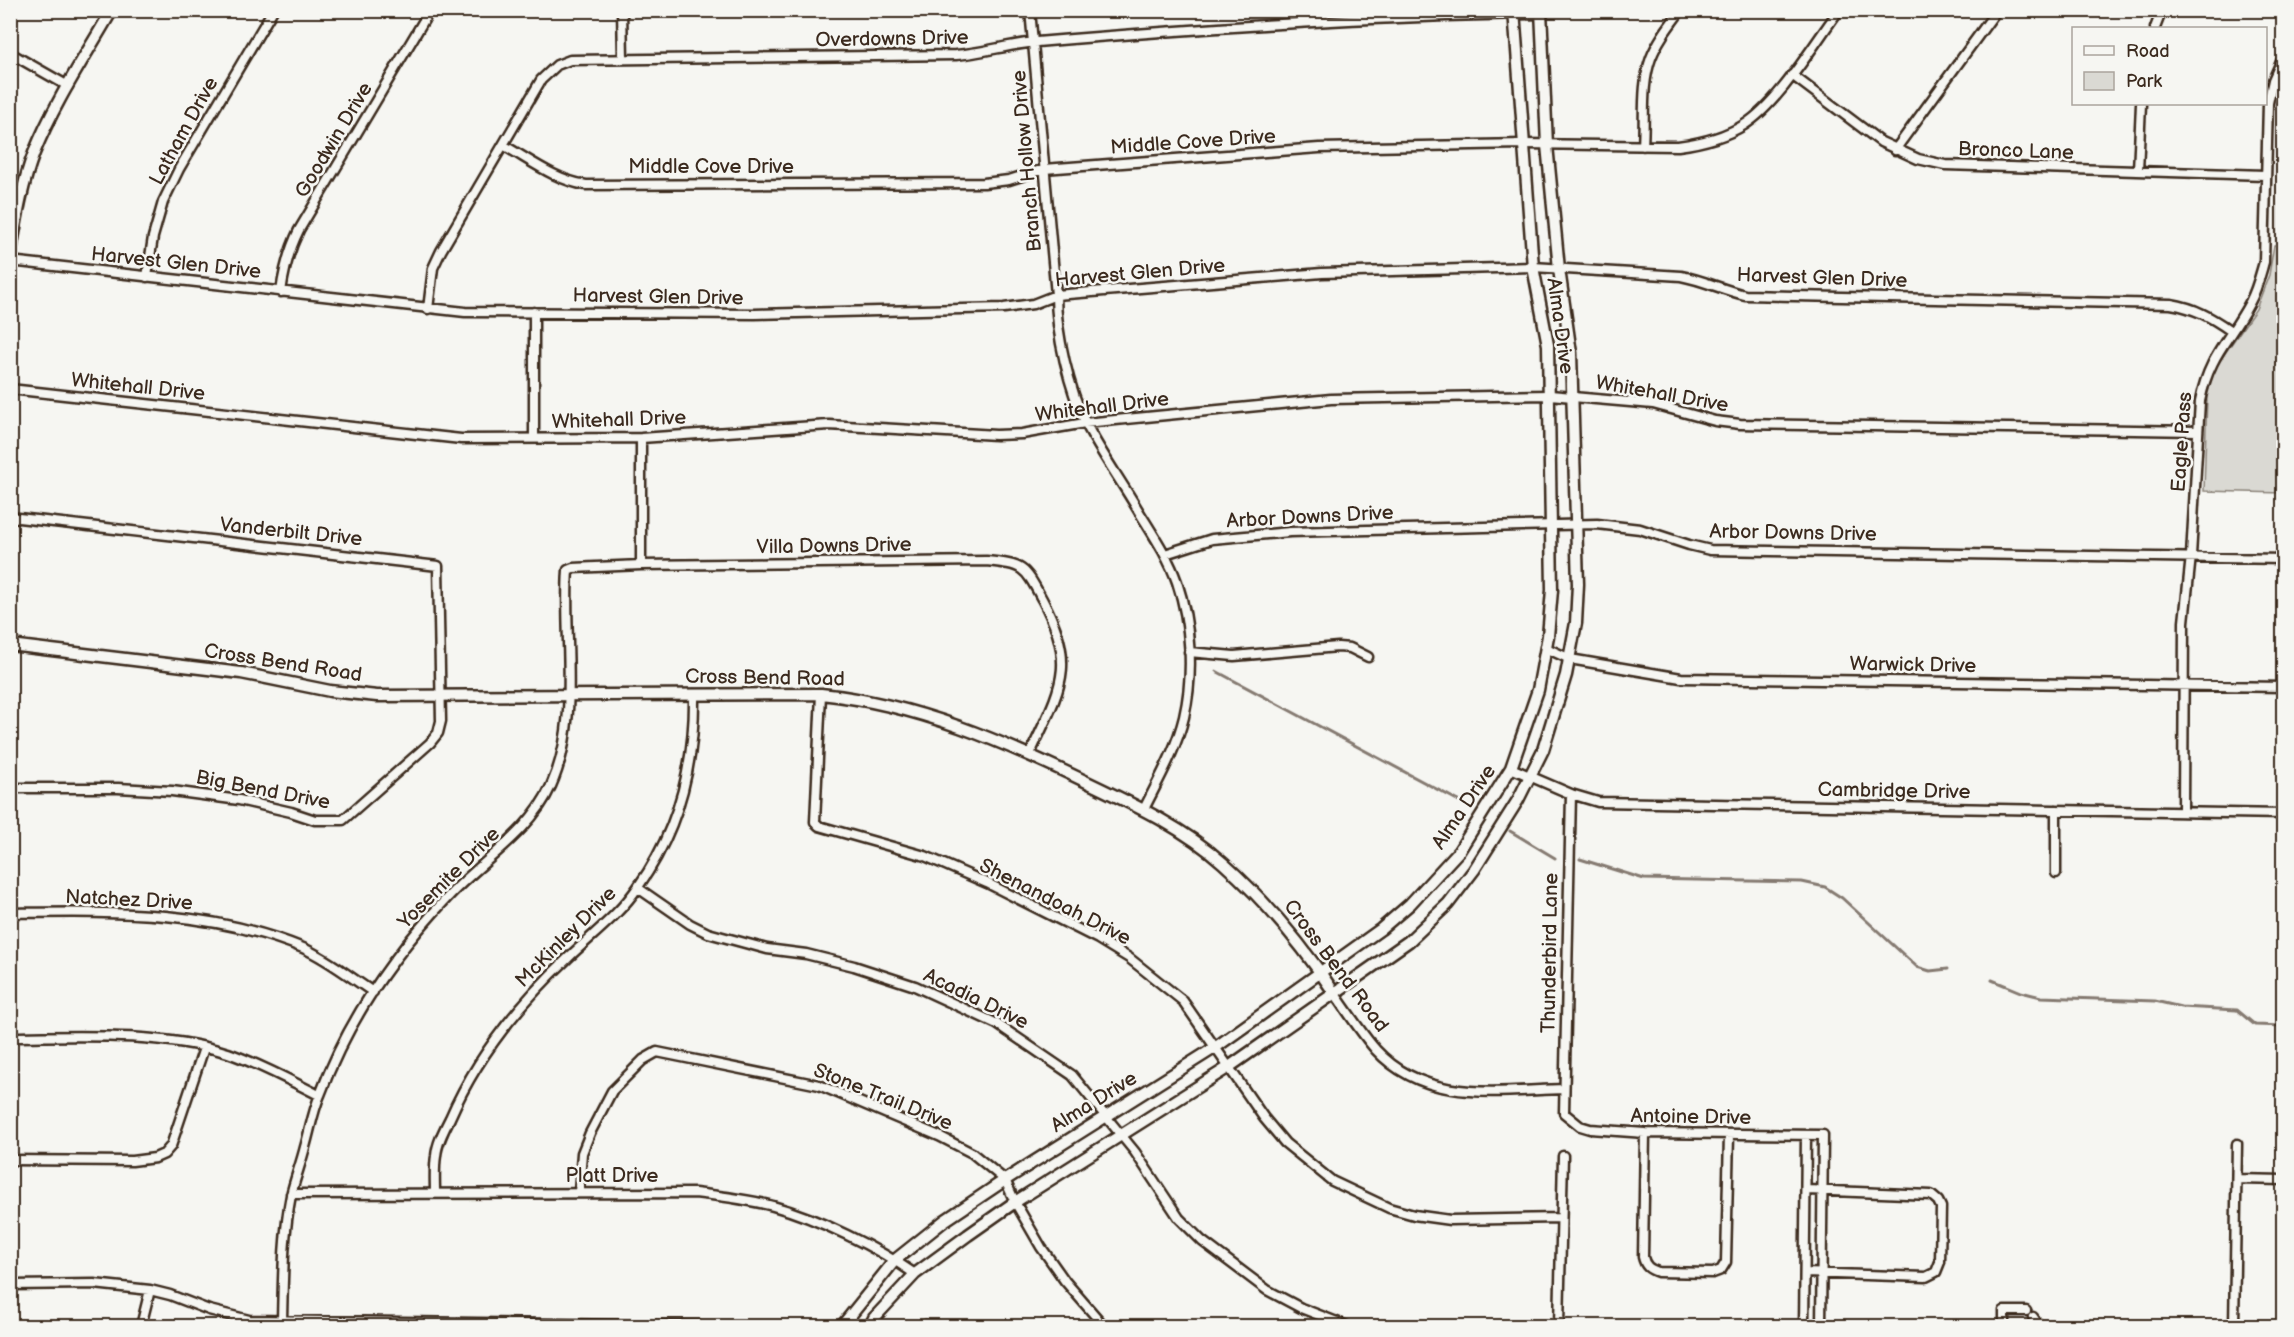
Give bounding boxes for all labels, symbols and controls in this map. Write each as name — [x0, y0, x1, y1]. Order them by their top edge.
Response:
street label: Overdowns Drive — [815, 26, 969, 52]
legend — [2072, 27, 2267, 105]
text: Road — [2126, 41, 2170, 62]
street label: Branch Hollow Drive — [1007, 69, 1047, 253]
text: Park — [2126, 71, 2162, 92]
street label: Latham Drive — [144, 73, 224, 189]
street label: Goodwin Drive — [290, 78, 378, 202]
street label: Middle Cove Drive — [1110, 124, 1277, 160]
street label: Bronco Lane — [1958, 137, 2074, 165]
street label: Middle Cove Drive — [628, 155, 794, 179]
street label: Harvest Glen Drive — [90, 242, 262, 284]
street label: Harvest Glen Drive — [1054, 254, 1226, 292]
street label: Harvest Glen Drive — [1736, 263, 1908, 293]
street label: Alma Drive — [1541, 276, 1579, 376]
street label: Harvest Glen Drive — [572, 284, 744, 310]
street label: Whitehall Drive — [70, 368, 206, 406]
street label: Whitehall Drive — [1594, 371, 1730, 418]
street label: Whitehall Drive — [1034, 387, 1170, 427]
street label: Eagle Pass — [2167, 391, 2197, 493]
street label: Whitehall Drive — [551, 406, 687, 434]
street label: Arbor Downs Drive — [1226, 501, 1394, 533]
street label: Vanderbilt Drive — [219, 513, 363, 551]
street label: Arbor Downs Drive — [1709, 520, 1877, 546]
street label: Villa Downs Drive — [756, 533, 912, 559]
street label: Cross Bend Road — [202, 639, 364, 687]
street label: Warwick Drive — [1849, 652, 1977, 678]
street label: Cross Bend Road — [685, 665, 845, 691]
street label: Alma Drive — [1427, 760, 1501, 854]
street label: Big Bend Drive — [194, 765, 332, 815]
street label: Cambridge Drive — [1817, 778, 1971, 804]
street label: Yosemite Drive — [392, 822, 505, 935]
street label: Shenandoah Drive — [975, 854, 1135, 951]
street label: Thunderbird Lane — [1537, 872, 1563, 1033]
street label: McKinley Drive — [511, 881, 622, 992]
street label: Natchez Drive — [65, 885, 193, 915]
street label: Cross Bend Road — [1278, 895, 1394, 1037]
street label: Acadia Drive — [920, 963, 1032, 1035]
street label: Stone Trail Drive — [810, 1058, 956, 1136]
street label: Alma Drive — [1047, 1066, 1142, 1138]
street label: Antoine Drive — [1630, 1104, 1752, 1130]
street label: Platt Drive — [566, 1164, 659, 1188]

